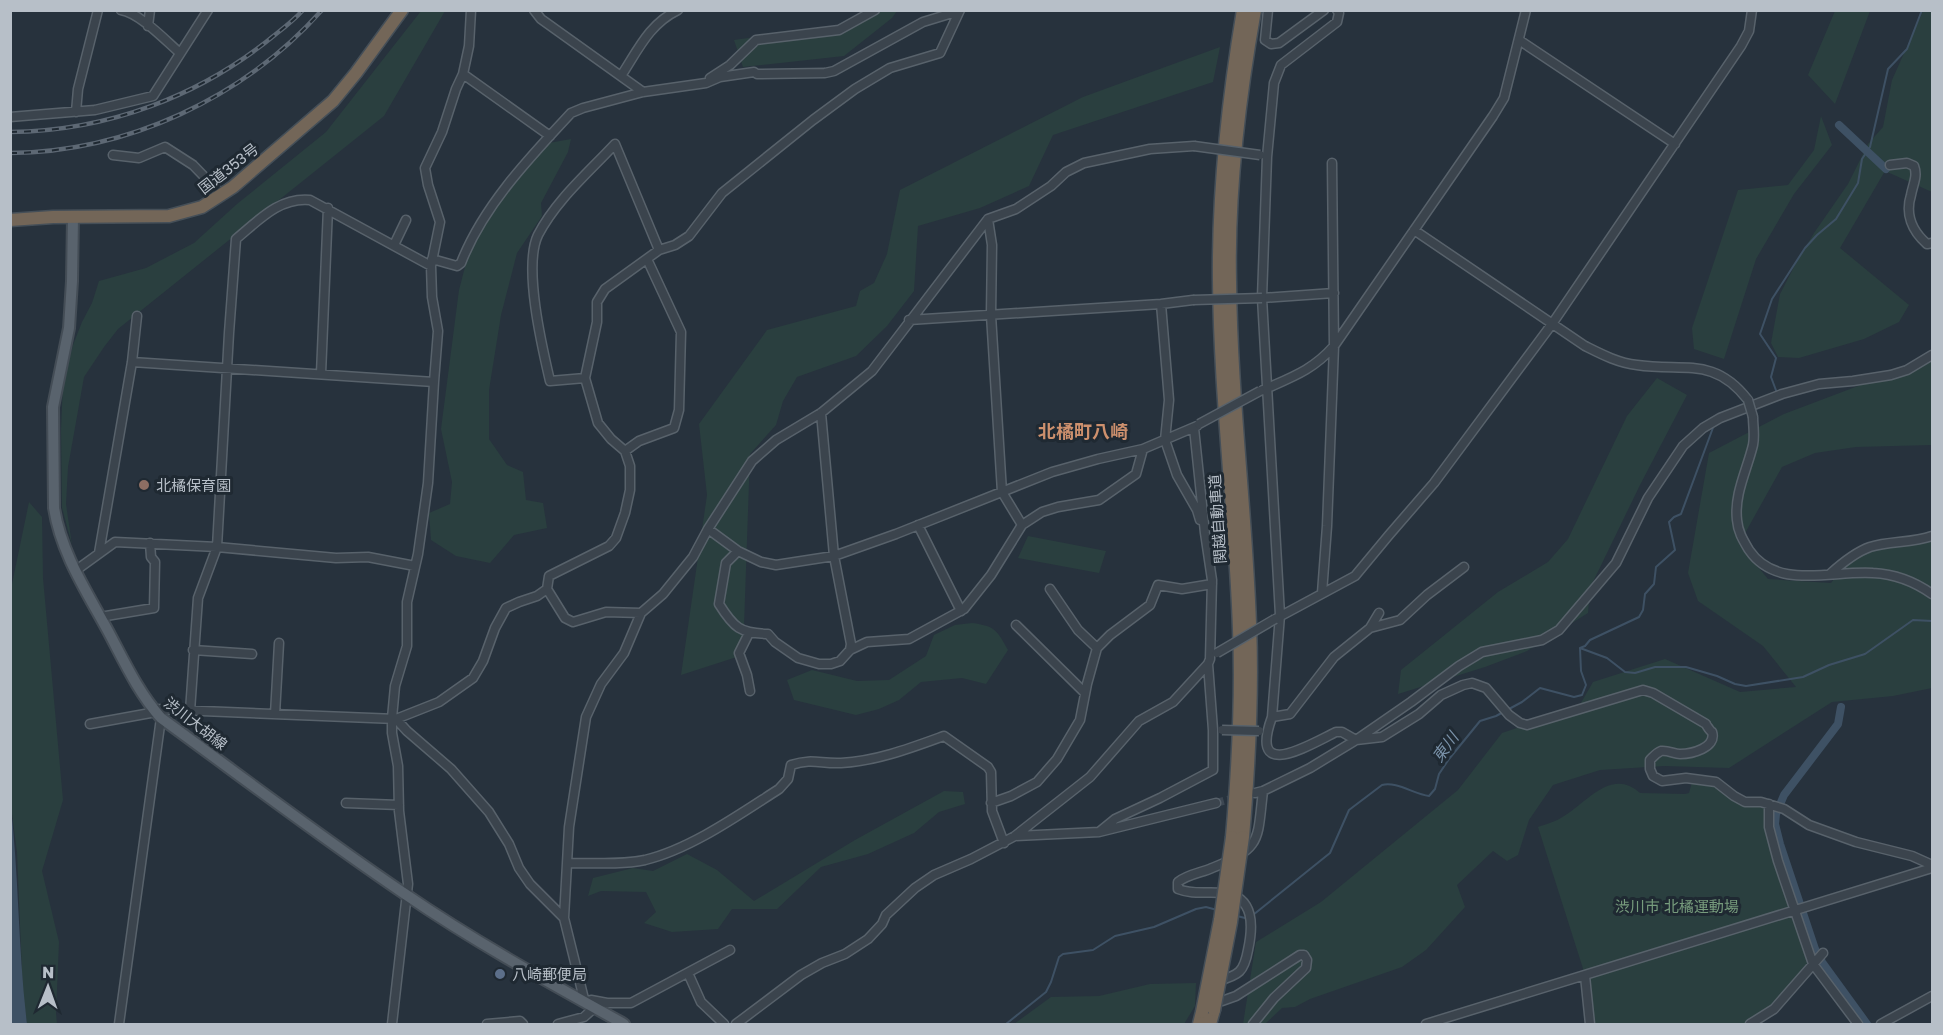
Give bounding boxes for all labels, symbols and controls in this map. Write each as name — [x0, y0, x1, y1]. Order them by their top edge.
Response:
street label: 国道353号 — [194, 139, 262, 197]
district label: 北橘町八崎 — [1038, 420, 1128, 442]
street label: 関越自動車道 — [1205, 473, 1229, 565]
place label: 北橘保育園 — [156, 476, 231, 494]
marker: 北橘保育園 — [137, 478, 151, 492]
street label: 渋川大胡線 — [161, 693, 231, 753]
water label: 東川 — [1428, 727, 1464, 766]
park label: 渋川市 北橘運動場 — [1615, 897, 1739, 915]
north arrow — [18, 957, 78, 1017]
text: N — [42, 962, 55, 982]
place label: 八崎郵便局 — [512, 965, 587, 983]
marker: 八崎郵便局 — [493, 967, 507, 981]

